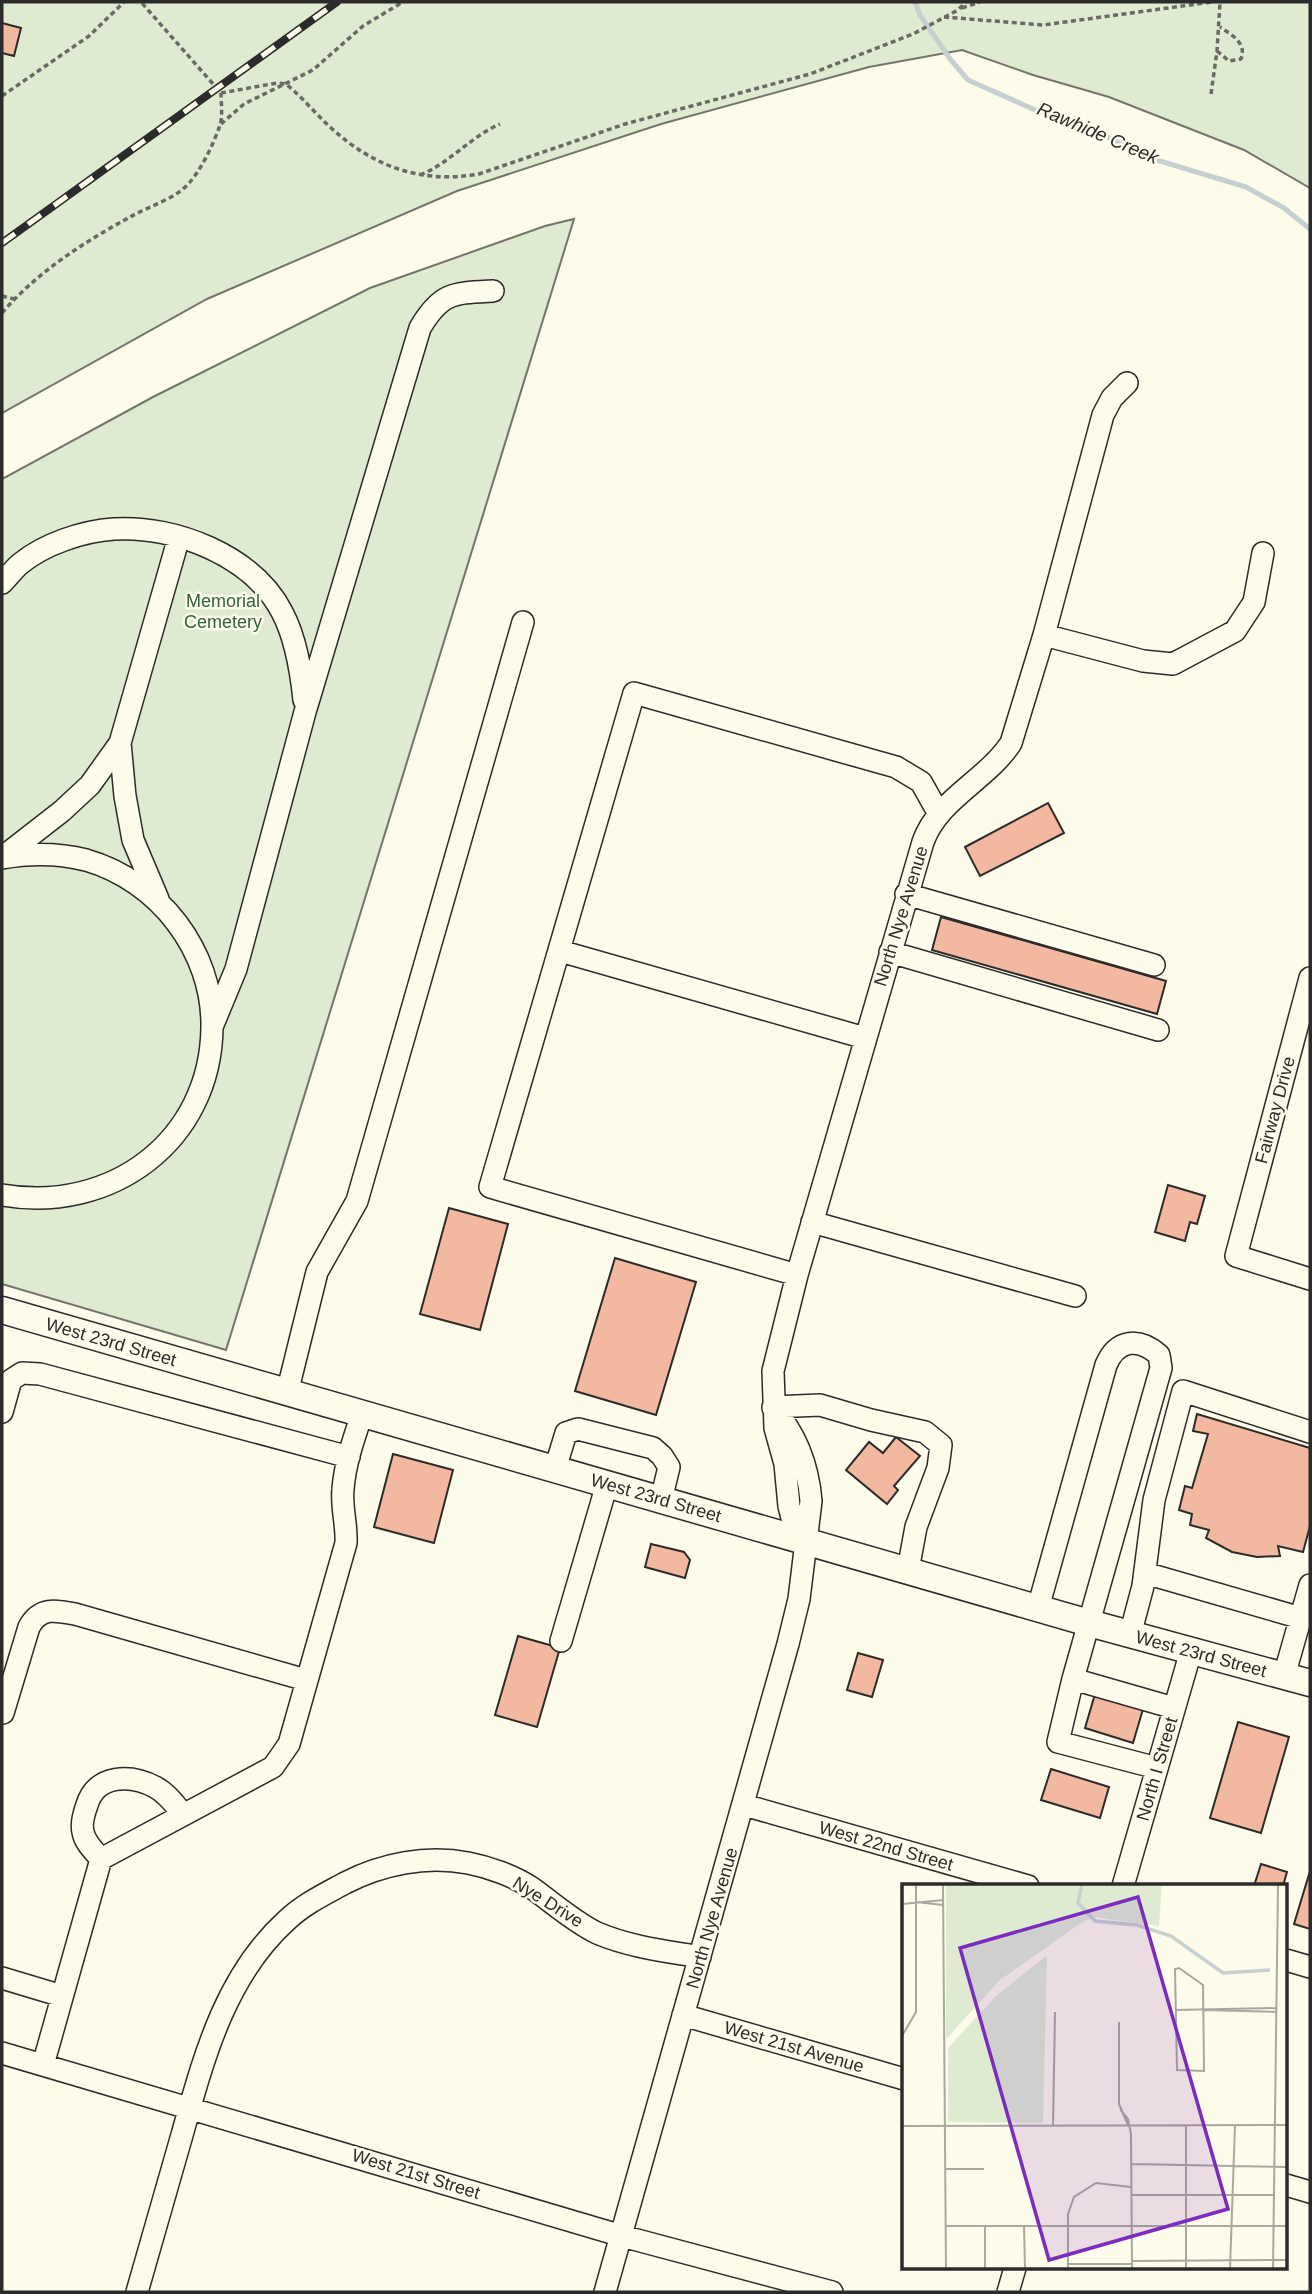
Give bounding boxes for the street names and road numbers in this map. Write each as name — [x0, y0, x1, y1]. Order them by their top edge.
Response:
street label: North Nye Avenue — [870, 843, 932, 989]
street label: Fairway Drive — [1251, 1054, 1299, 1166]
street label: West 23rd Street — [43, 1314, 179, 1370]
street label: West 23rd Street — [588, 1470, 724, 1526]
street label: West 23rd Street — [1133, 1627, 1269, 1681]
street label: North I Street — [1133, 1715, 1181, 1823]
street label: West 22nd Street — [817, 1817, 955, 1875]
street label: North Nye Avenue — [682, 1845, 742, 1991]
street label: Nye Drive — [509, 1873, 587, 1931]
street label: West 21st Avenue — [722, 2017, 866, 2077]
street label: West 21st Street — [350, 2145, 482, 2203]

